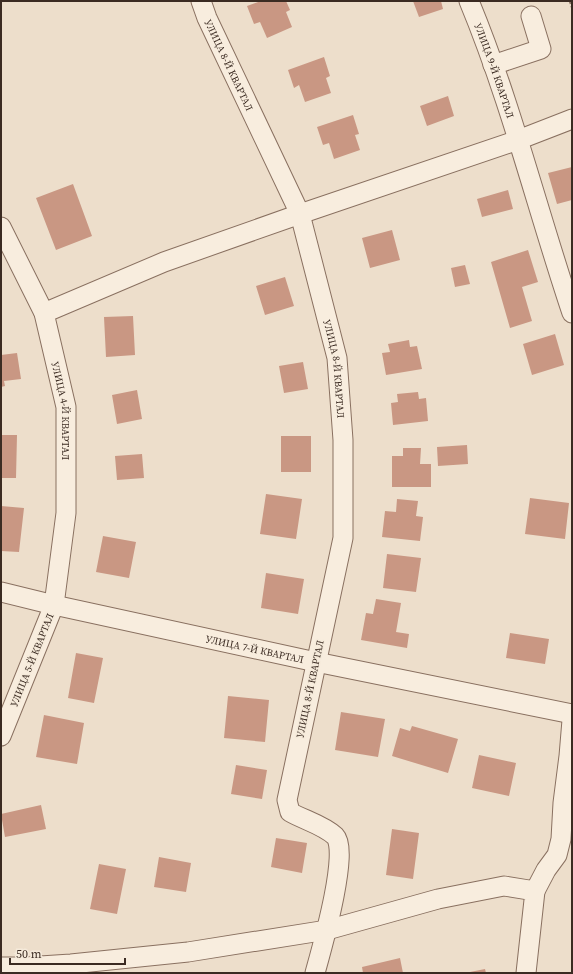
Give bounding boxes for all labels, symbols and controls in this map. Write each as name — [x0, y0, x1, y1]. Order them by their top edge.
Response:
street label: УЛИЦА 8-Й КВАРТАЛ — [202, 17, 257, 113]
street label: УЛИЦА 9-Й КВАРТАЛ — [472, 21, 517, 120]
street label: УЛИЦА 8-Й КВАРТАЛ — [321, 318, 348, 419]
street label: УЛИЦА 4-Й КВАРТАЛ — [49, 360, 73, 460]
street label: УЛИЦА 5-Й КВАРТАЛ — [7, 611, 57, 709]
street label: УЛИЦА 7-Й КВАРТАЛ — [205, 632, 305, 666]
street label: УЛИЦА 8-Й КВАРТАЛ — [293, 639, 327, 739]
scale bar — [10, 940, 125, 966]
text: 50 m — [16, 946, 42, 962]

